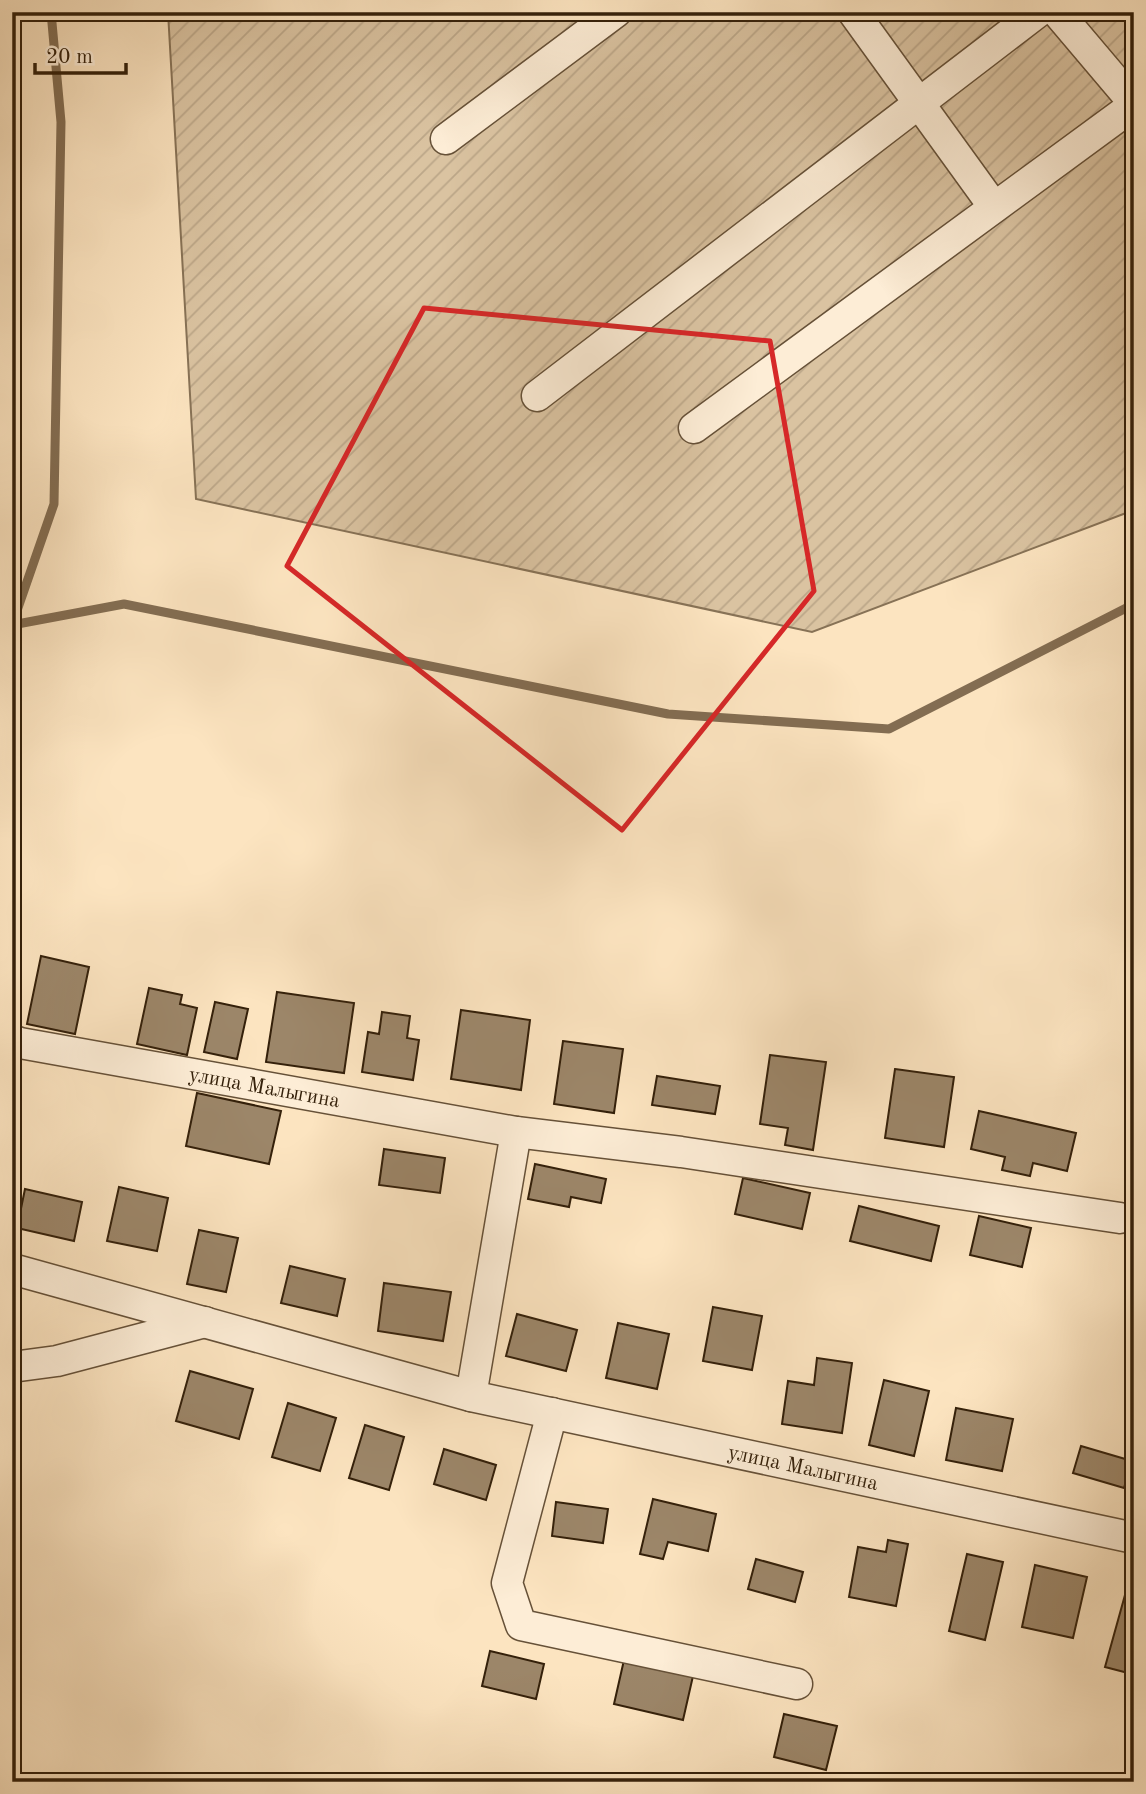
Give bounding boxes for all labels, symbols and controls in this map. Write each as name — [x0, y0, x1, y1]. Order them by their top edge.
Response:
scale bar — [35, 32, 126, 76]
text: 20 m — [46, 47, 93, 68]
street label: улица Малыгина — [187, 1064, 342, 1112]
street label: улица Малыгина — [726, 1442, 880, 1495]

